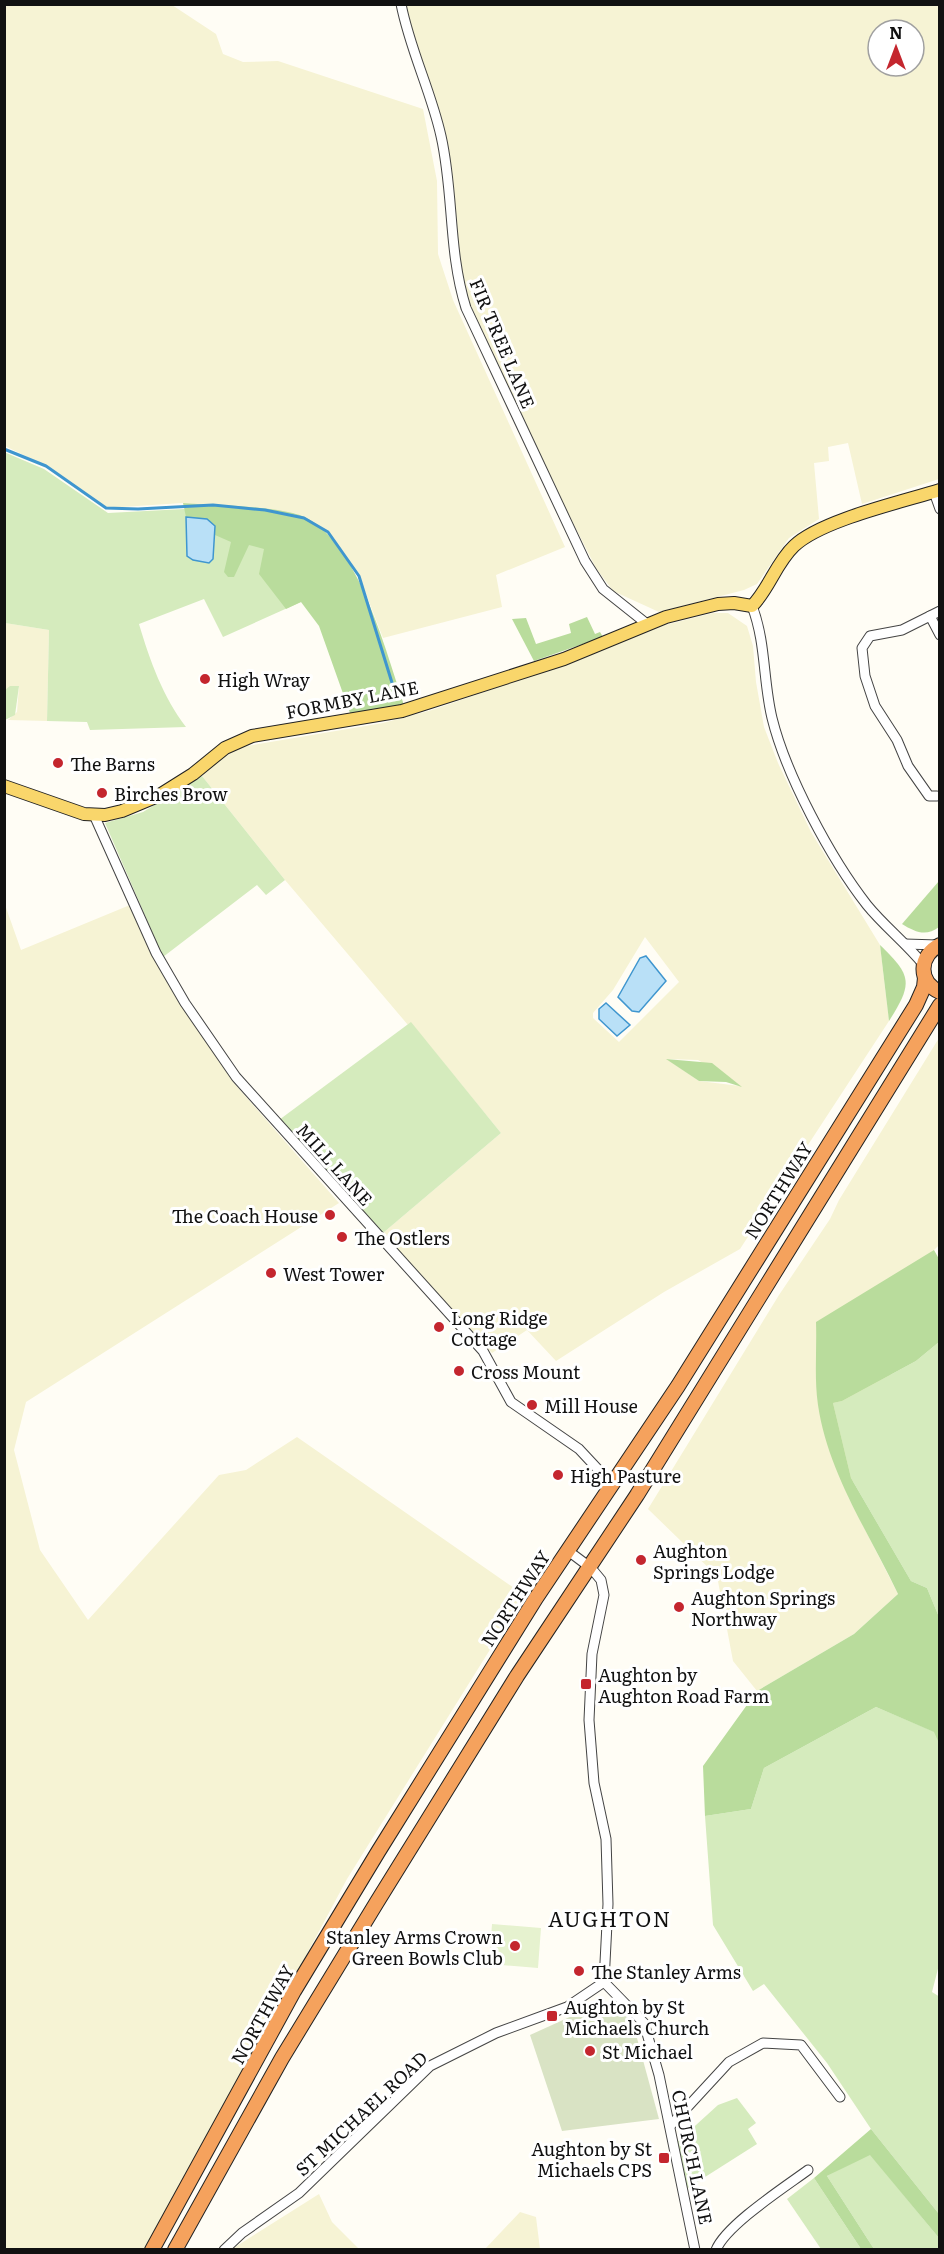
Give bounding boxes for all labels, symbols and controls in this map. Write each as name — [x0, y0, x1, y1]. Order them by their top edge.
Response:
north arrow — [866, 18, 926, 78]
text: N — [889, 20, 903, 44]
street label: FIR TREE LANE — [463, 274, 543, 412]
place label: High Wray — [217, 666, 310, 693]
marker: High Wray — [198, 672, 212, 686]
street label: FORMBY LANE — [283, 673, 421, 725]
place label: The Barns — [70, 750, 155, 777]
marker: The Barns — [51, 756, 65, 770]
place label: Birches Brow — [114, 780, 228, 807]
marker: Birches Brow — [95, 786, 109, 800]
street label: MILL LANE — [290, 1117, 380, 1211]
street label: NORTHWAY — [737, 1136, 819, 1244]
place label: The Coach House — [172, 1202, 318, 1229]
marker: The Coach House — [323, 1208, 337, 1222]
place label: The Ostlers — [354, 1224, 450, 1251]
marker: The Ostlers — [335, 1230, 349, 1244]
place label: West Tower — [283, 1260, 385, 1287]
marker: West Tower — [264, 1266, 278, 1280]
place label: Long Ridge Cottage — [451, 1304, 547, 1352]
marker: Long Ridge Cottage — [432, 1320, 446, 1334]
place label: Cross Mount — [471, 1358, 581, 1385]
marker: Cross Mount — [452, 1364, 466, 1378]
place label: Mill House — [544, 1392, 638, 1419]
marker: Mill House — [525, 1398, 539, 1412]
place label: High Pasture — [570, 1462, 681, 1489]
marker: High Pasture — [551, 1468, 565, 1482]
place label: Aughton Springs Lodge — [653, 1537, 775, 1585]
street label: NORTHWAY — [474, 1544, 556, 1652]
marker: Aughton Springs Lodge — [634, 1553, 648, 1567]
place label: Aughton Springs Northway — [691, 1584, 835, 1632]
marker: Aughton Springs Northway — [672, 1600, 686, 1614]
place label: Aughton by Aughton Road Farm — [598, 1661, 769, 1709]
marker: Aughton by Aughton Road Farm — [579, 1677, 593, 1691]
district label: AUGHTON — [548, 1902, 672, 1933]
place label: Stanley Arms Crown Green Bowls Club — [326, 1923, 503, 1971]
marker: Stanley Arms Crown Green Bowls Club — [508, 1939, 522, 1953]
place label: The Stanley Arms — [591, 1958, 741, 1985]
street label: NORTHWAY — [223, 1959, 301, 2069]
marker: The Stanley Arms — [572, 1964, 586, 1978]
place label: Aughton by St Michaels Church — [564, 1993, 710, 2041]
marker: Aughton by St Michaels Church — [545, 2009, 559, 2023]
place label: St Michael — [602, 2038, 693, 2065]
street label: ST MICHAEL ROAD — [289, 2044, 433, 2182]
marker: St Michael — [583, 2044, 597, 2058]
street label: CHURCH LANE — [666, 2087, 720, 2227]
place label: Aughton by St Michaels CPS — [531, 2135, 653, 2183]
marker: Aughton by St Michaels CPS — [657, 2151, 671, 2165]

